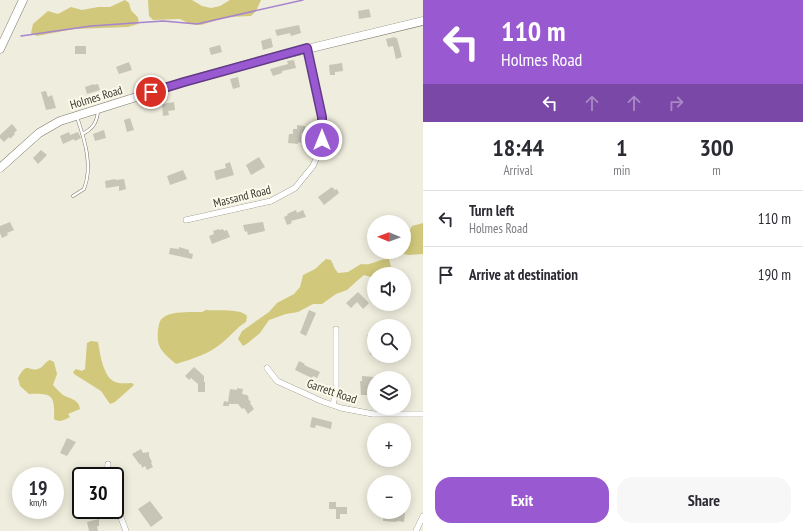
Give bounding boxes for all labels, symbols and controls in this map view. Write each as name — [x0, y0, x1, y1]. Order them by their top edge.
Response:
text: 110 m — [501, 12, 565, 49]
icon: left — [435, 16, 487, 68]
text: Holmes Road — [501, 48, 582, 71]
pin — [134, 75, 168, 109]
icon: arrive — [140, 81, 162, 103]
street label: Holmes Road — [68, 82, 124, 112]
icon: left — [539, 92, 561, 114]
icon: ahead — [581, 92, 603, 114]
icon: ahead — [623, 92, 645, 114]
icon: right — [665, 92, 687, 114]
position arrow — [301, 119, 343, 161]
text: 18:44 — [492, 132, 544, 163]
text: 1 — [616, 132, 627, 163]
text: 300 — [699, 132, 734, 163]
text: Arrival — [503, 162, 533, 179]
text: min — [613, 162, 630, 179]
text: m — [712, 162, 721, 179]
street label: Massand Road — [212, 182, 272, 210]
text: Turn left — [469, 201, 514, 220]
icon: left — [435, 208, 457, 230]
text: 110 m — [758, 209, 791, 228]
north arrow — [367, 215, 411, 259]
map controls — [367, 215, 411, 519]
text: Holmes Road — [469, 220, 528, 237]
icon: arrive — [435, 264, 457, 286]
text: Arrive at destination — [469, 265, 578, 284]
text: 190 m — [758, 265, 791, 284]
button: sound — [367, 267, 411, 311]
button: search — [367, 319, 411, 363]
button: layers — [367, 371, 411, 415]
street label: Garrett Road — [305, 375, 359, 407]
button: + — [367, 423, 411, 467]
speed limit sign: 30 — [72, 467, 124, 519]
text: 19 — [28, 475, 48, 501]
button: − — [367, 475, 411, 519]
button: Exit — [435, 477, 609, 523]
button: Share — [617, 477, 791, 523]
text: km/h — [29, 496, 47, 509]

